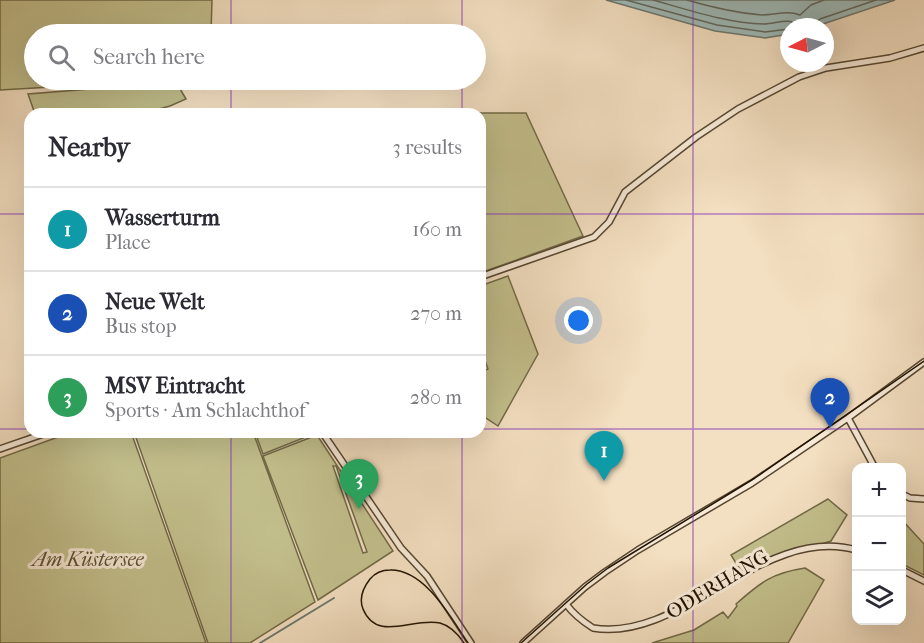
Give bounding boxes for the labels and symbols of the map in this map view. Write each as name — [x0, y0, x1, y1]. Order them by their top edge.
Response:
north arrow — [780, 18, 834, 72]
your location — [564, 306, 593, 335]
pin: 2 — [810, 378, 850, 428]
pin: 1 — [584, 432, 624, 481]
pin: 3 — [340, 460, 378, 509]
street label: ODERHANG — [662, 545, 773, 624]
park label: Am Küstersee — [29, 548, 144, 571]

